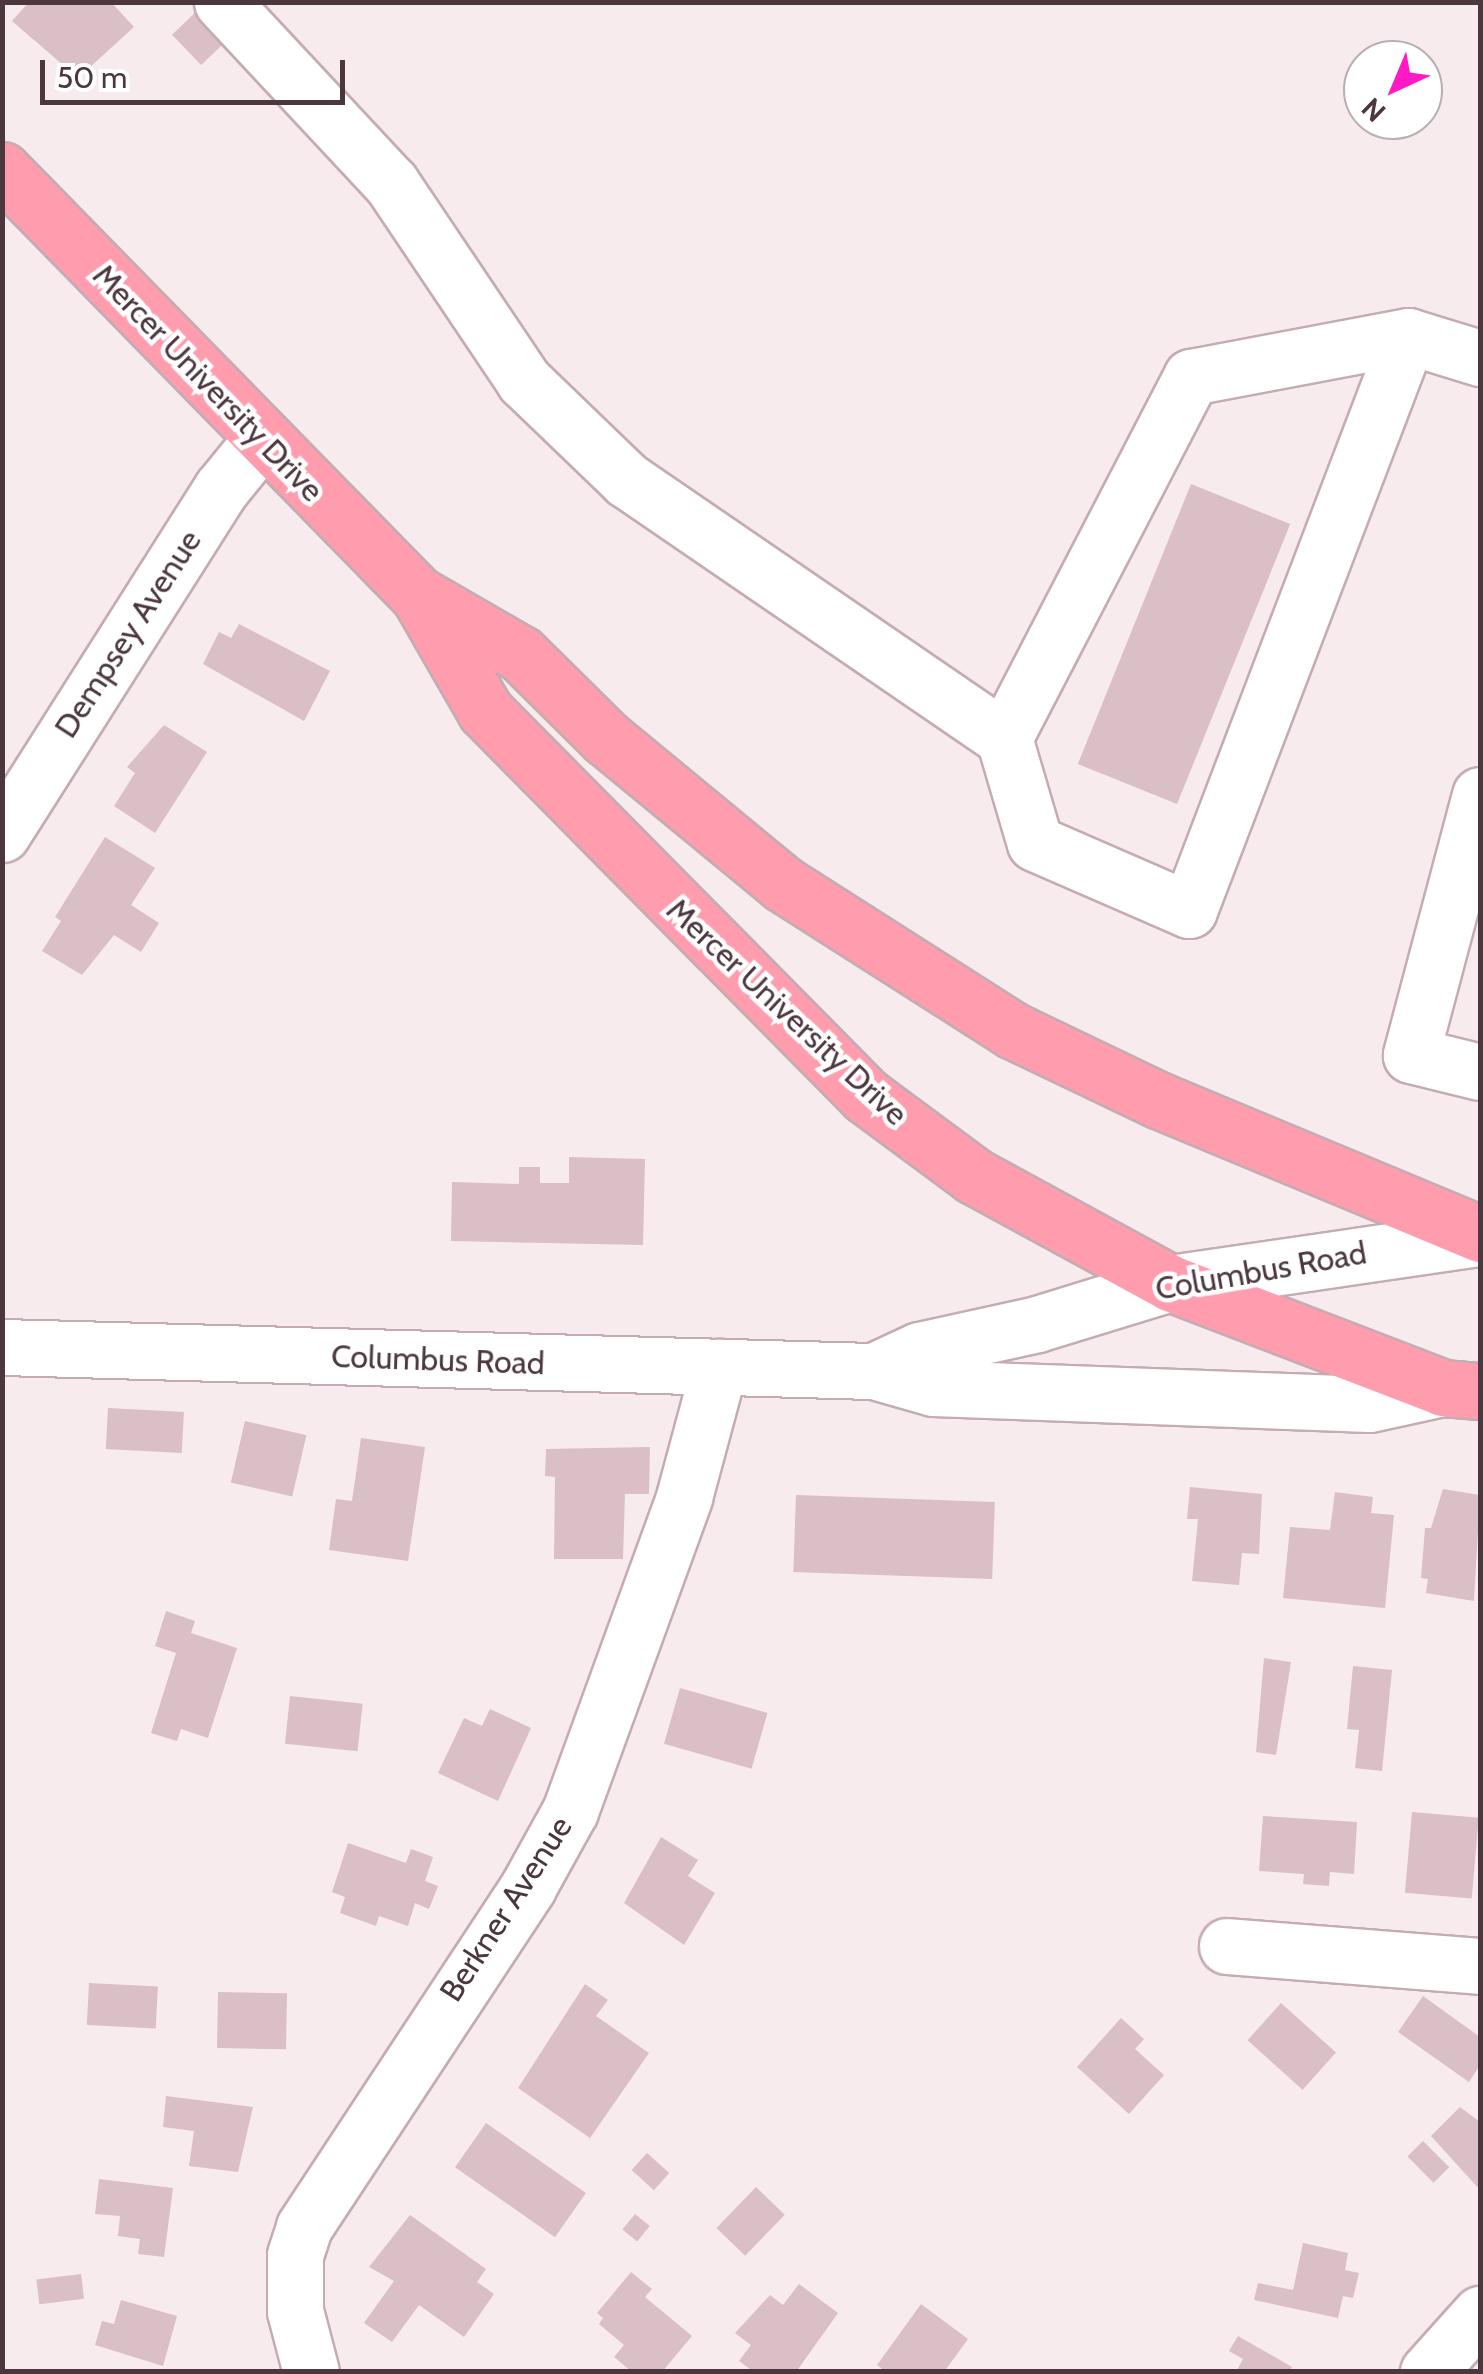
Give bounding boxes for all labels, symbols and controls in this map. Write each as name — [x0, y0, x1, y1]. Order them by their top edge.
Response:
scale bar — [45, 40, 350, 102]
north arrow — [1343, 40, 1443, 140]
text: 50 m — [57, 59, 127, 96]
text: N — [1355, 91, 1392, 129]
street label: Mercer University Drive — [85, 256, 331, 510]
street label: Dempsey Avenue — [47, 523, 209, 745]
street label: Mercer University Drive — [659, 891, 915, 1133]
street label: Columbus Road — [1152, 1234, 1370, 1308]
street label: Columbus Road — [331, 1337, 545, 1383]
street label: Berkner Avenue — [432, 1809, 580, 2009]

